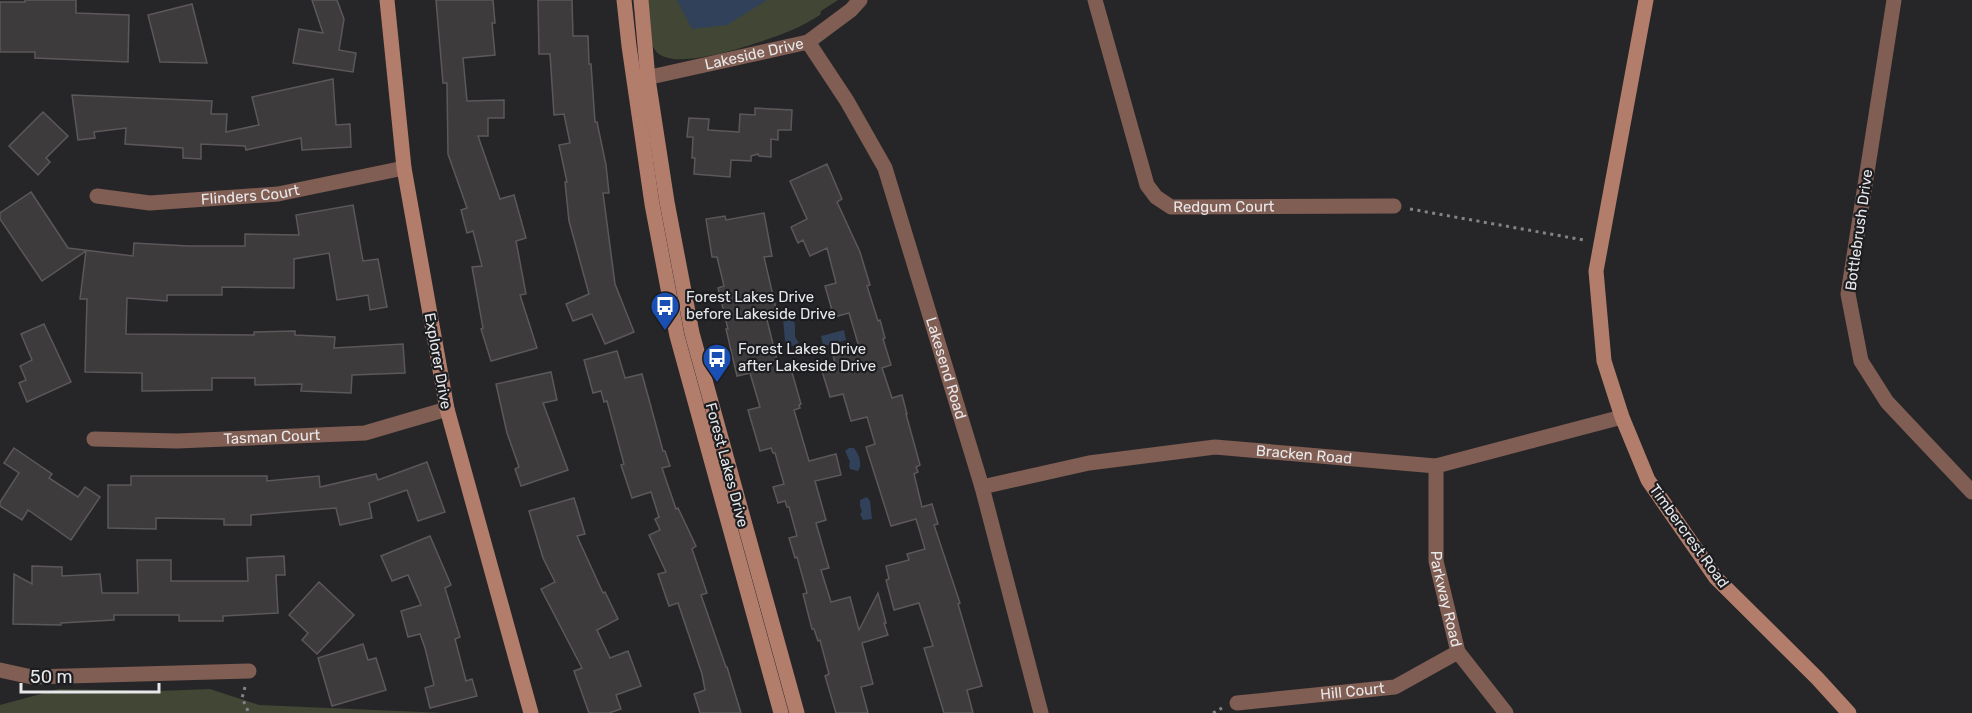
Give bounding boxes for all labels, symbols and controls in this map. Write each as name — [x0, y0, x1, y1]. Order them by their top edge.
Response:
street label: Lakeside Drive — [703, 34, 805, 74]
street label: Bottlebrush Drive — [1842, 168, 1876, 292]
street label: Flinders Court — [200, 181, 301, 208]
street label: Redgum Court — [1173, 198, 1275, 216]
place label: Forest Lakes Drive before Lakeside Drive — [686, 288, 836, 323]
bus stop icon: Forest Lakes Drive before Lakeside Drive — [649, 290, 681, 332]
street label: Explorer Drive — [421, 311, 455, 411]
street label: Lakesend Road — [922, 315, 970, 421]
place label: Forest Lakes Drive after Lakeside Drive — [738, 340, 876, 375]
bus stop icon: Forest Lakes Drive after Lakeside Drive — [701, 342, 733, 384]
street label: Forest Lakes Drive — [702, 401, 752, 529]
street label: Tasman Court — [223, 426, 321, 448]
street label: Bracken Road — [1255, 442, 1353, 468]
street label: Timbercrest Road — [1645, 481, 1733, 591]
street label: Parkway Road — [1427, 551, 1465, 649]
scale bar — [21, 656, 159, 694]
text: 50 m — [30, 666, 73, 688]
street label: Hill Court — [1319, 679, 1386, 704]

